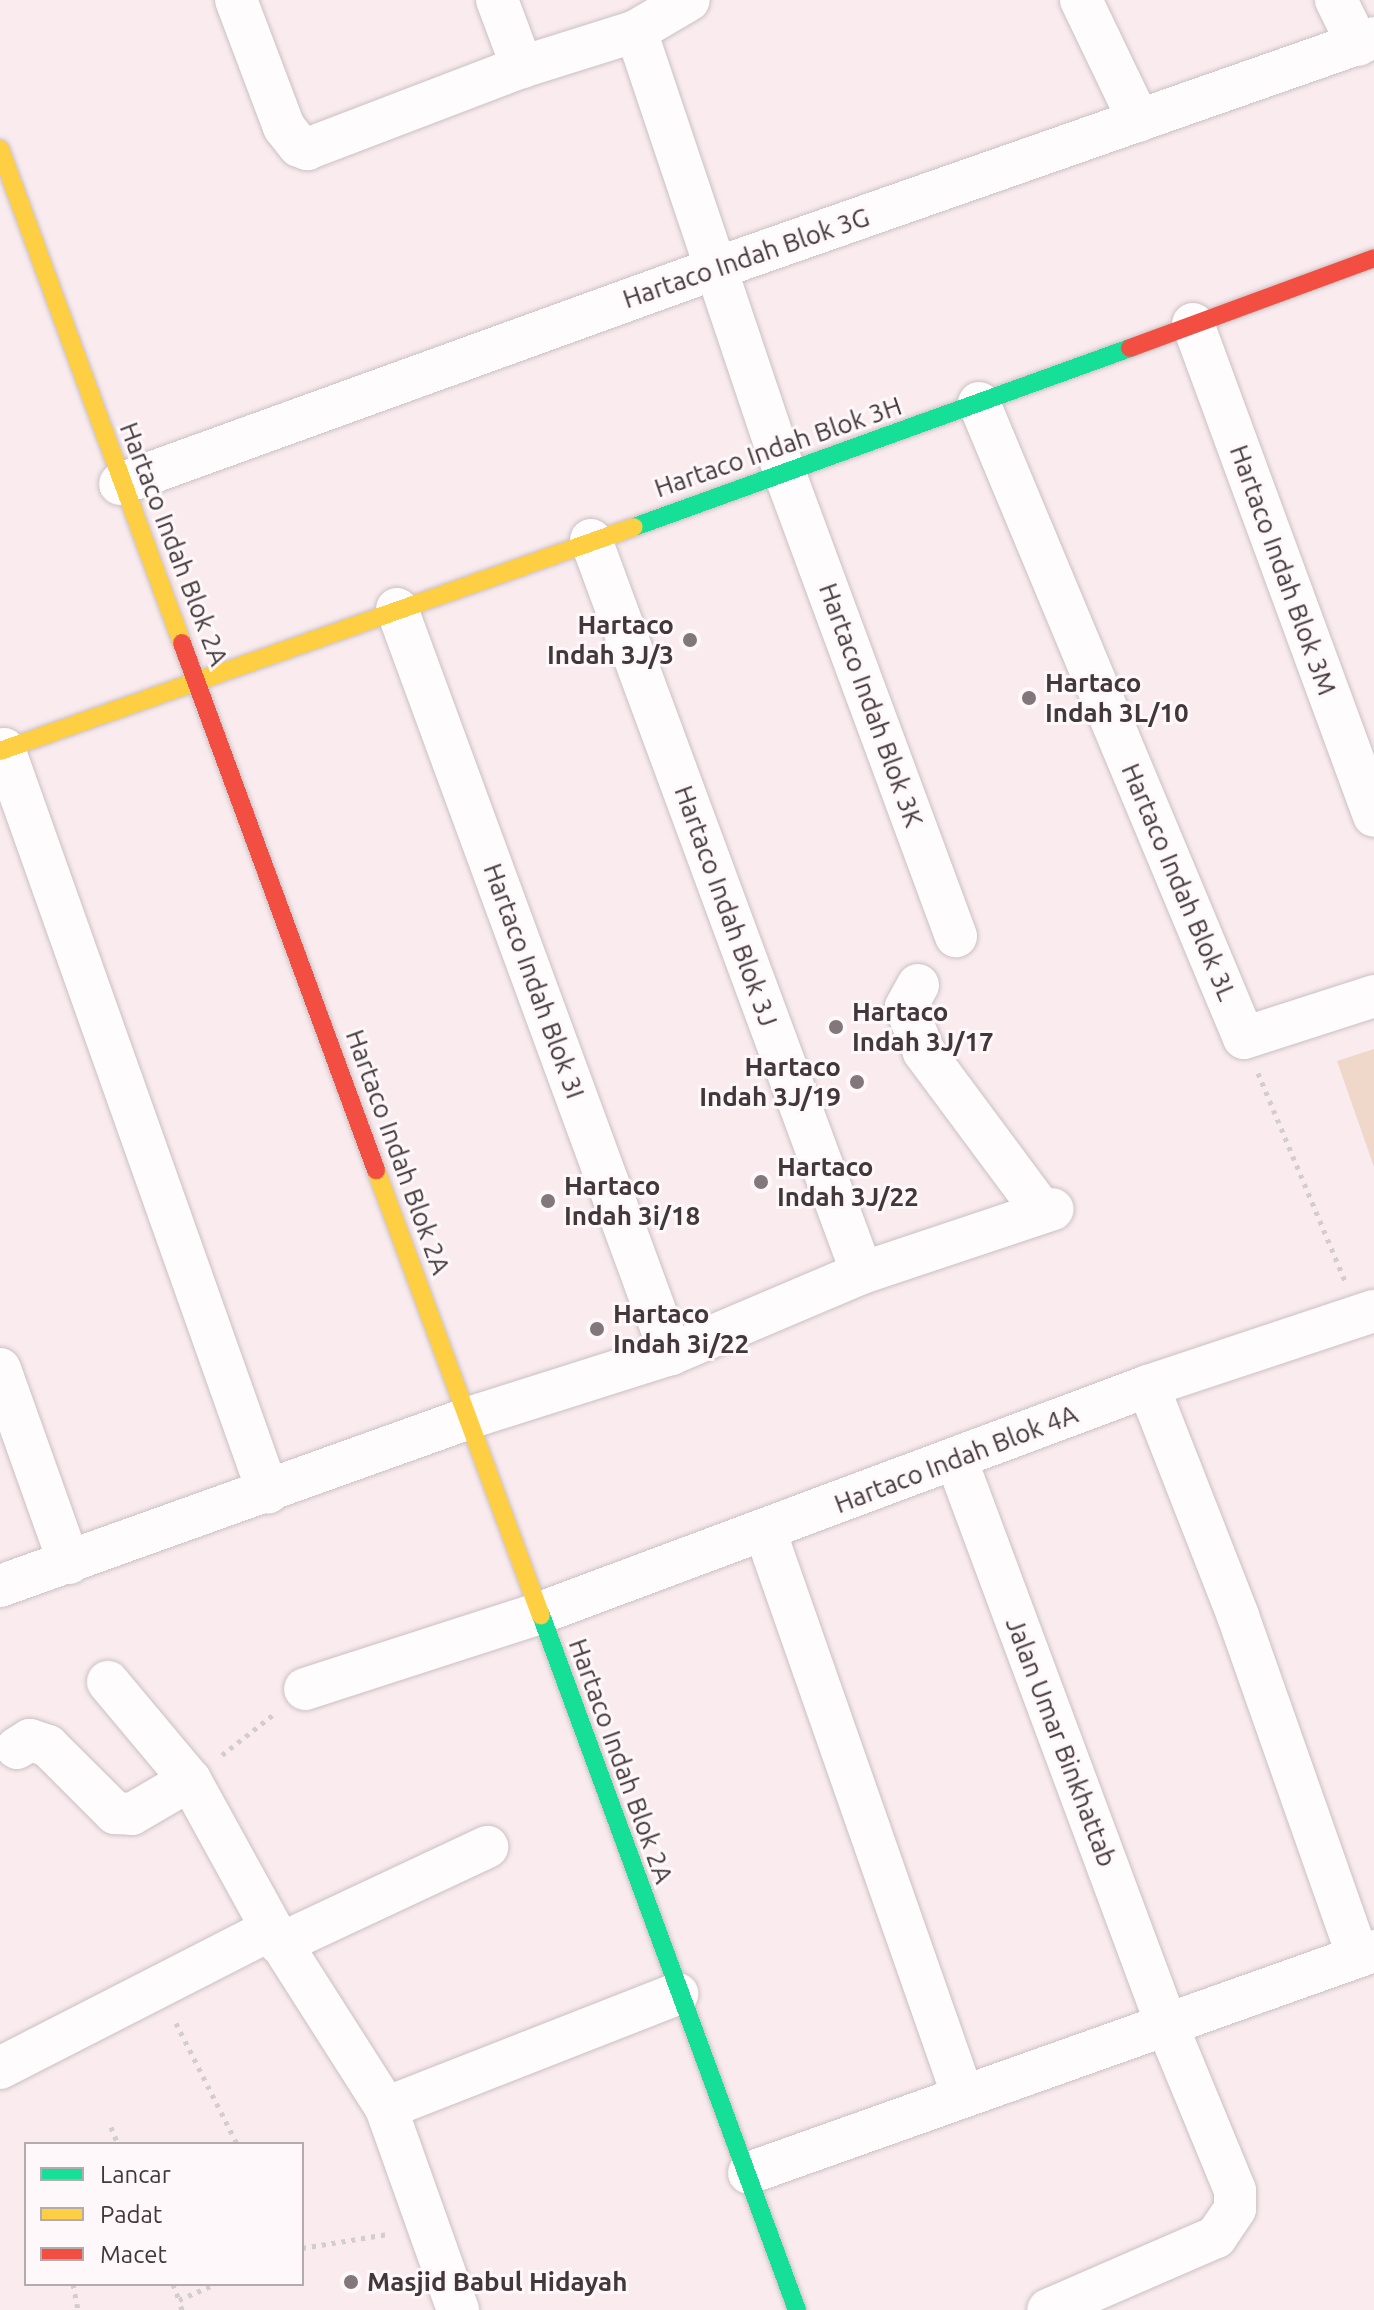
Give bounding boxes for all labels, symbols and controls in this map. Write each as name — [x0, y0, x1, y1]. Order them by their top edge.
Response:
street label: Hartaco Indah Blok 3G — [619, 201, 873, 315]
street label: Hartaco Indah Blok 3H — [650, 390, 906, 504]
street label: Hartaco Indah Blok 2A — [113, 418, 235, 670]
street label: Hartaco Indah Blok 3M — [1223, 441, 1343, 699]
street label: Hartaco Indah Blok 3K — [812, 579, 930, 831]
place label: Hartaco Indah 3J/3 — [547, 609, 674, 670]
marker: Hartaco Indah 3J/3 — [681, 631, 699, 649]
place label: Hartaco Indah 3L/10 — [1045, 667, 1189, 728]
marker: Hartaco Indah 3L/10 — [1020, 689, 1038, 707]
street label: Hartaco Indah Blok 3L — [1115, 759, 1243, 1005]
street label: Hartaco Indah Blok 3J — [668, 781, 784, 1031]
street label: Hartaco Indah Blok 3I — [477, 859, 591, 1103]
place label: Hartaco Indah 3J/17 — [852, 996, 994, 1058]
marker: Hartaco Indah 3J/17 — [827, 1018, 845, 1036]
street label: Hartaco Indah Blok 2A — [339, 1025, 457, 1279]
place label: Hartaco Indah 3J/19 — [699, 1051, 841, 1112]
marker: Hartaco Indah 3J/19 — [848, 1073, 866, 1091]
place label: Hartaco Indah 3J/22 — [777, 1151, 919, 1212]
place label: Hartaco Indah 3i/18 — [564, 1170, 700, 1232]
marker: Hartaco Indah 3J/22 — [752, 1173, 770, 1191]
marker: Hartaco Indah 3i/18 — [539, 1192, 557, 1210]
place label: Hartaco Indah 3i/22 — [613, 1298, 749, 1360]
marker: Hartaco Indah 3i/22 — [588, 1320, 606, 1338]
street label: Hartaco Indah Blok 4A — [830, 1398, 1082, 1520]
street label: Jalan Umar Binkhattab — [999, 1613, 1123, 1871]
street label: Hartaco Indah Blok 2A — [562, 1634, 680, 1888]
legend — [24, 2142, 304, 2286]
text: Lancar — [100, 2161, 171, 2188]
text: Padat — [100, 2201, 162, 2228]
text: Macet — [100, 2241, 167, 2268]
place label: Masjid Babul Hidayah — [367, 2266, 627, 2298]
marker: Masjid Babul Hidayah — [342, 2273, 360, 2291]

